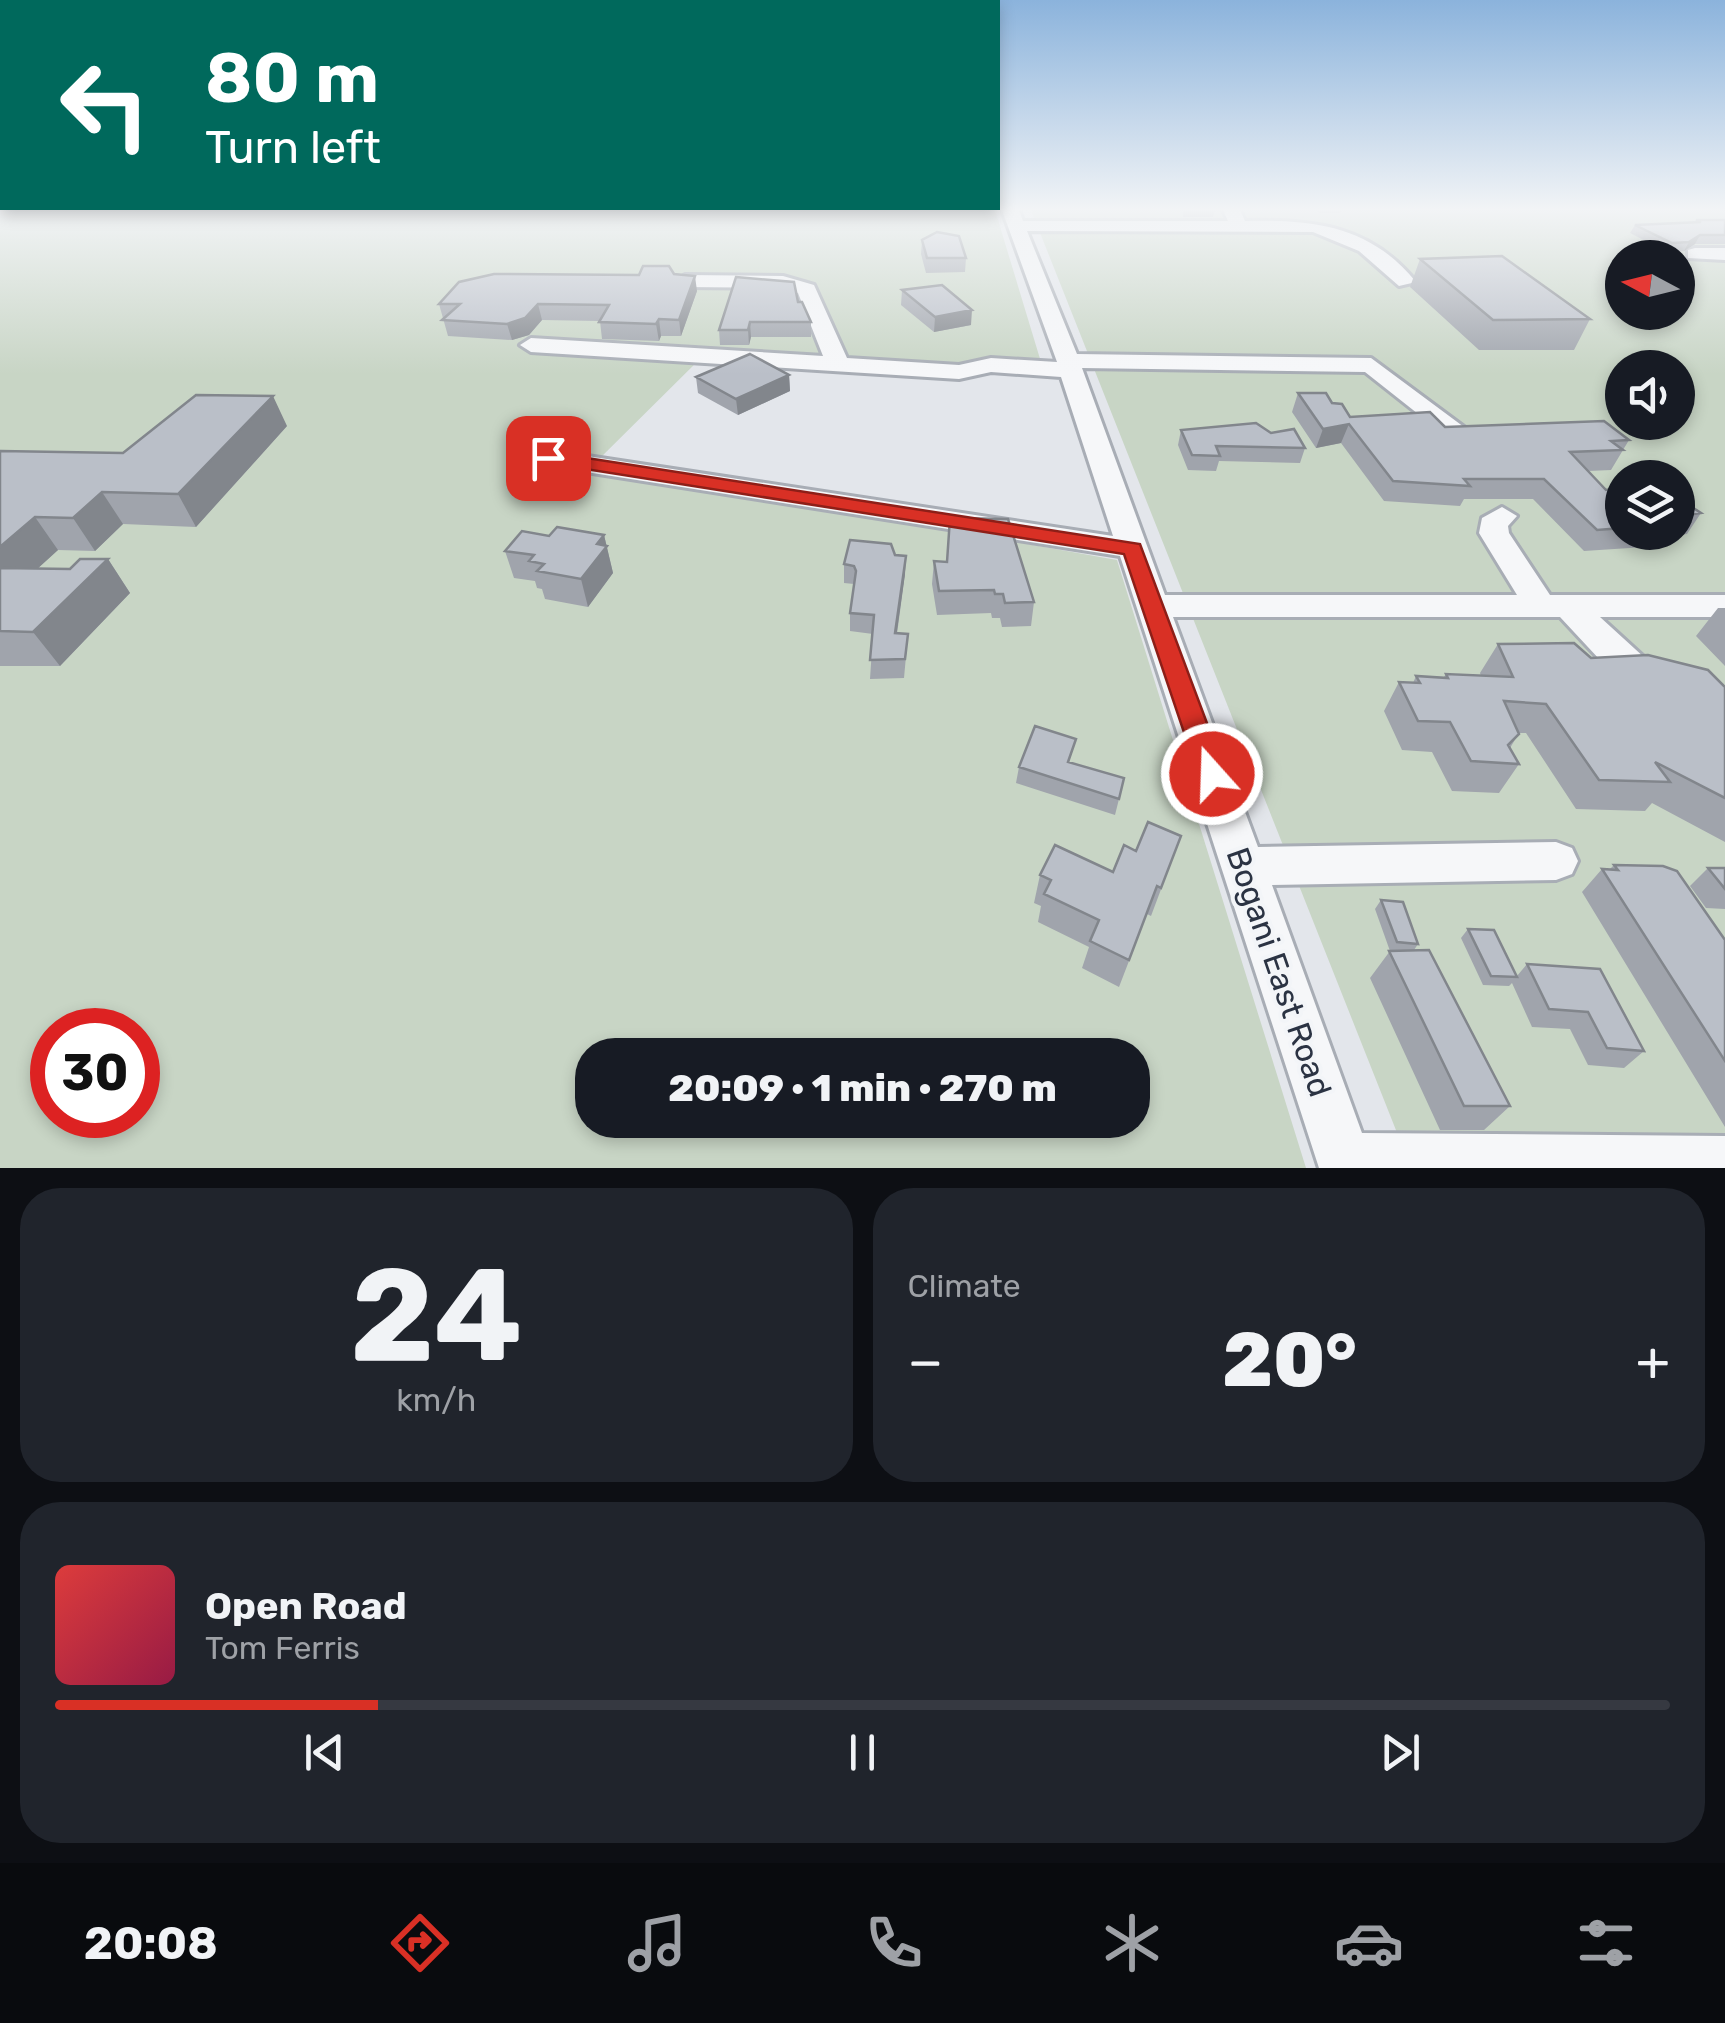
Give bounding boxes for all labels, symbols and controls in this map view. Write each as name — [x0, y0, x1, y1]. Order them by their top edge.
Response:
text: 80 m — [205, 37, 379, 120]
icon: left — [40, 40, 170, 170]
text: Turn left — [205, 121, 381, 174]
north arrow — [1605, 240, 1695, 330]
map controls — [1605, 240, 1695, 550]
button: sound — [1605, 350, 1695, 440]
pin — [506, 416, 591, 501]
icon: arrive — [521, 431, 576, 486]
button: layers — [1605, 460, 1695, 550]
position arrow — [1160, 722, 1264, 826]
street label: Bogani East Road — [1219, 842, 1339, 1102]
speed limit sign: 30 — [30, 1008, 160, 1138]
text: 20:09 · 1 min · 270 m — [668, 1065, 1057, 1111]
text: 24 — [350, 1238, 523, 1393]
text: Climate — [908, 1267, 1021, 1305]
text: 20° — [1222, 1316, 1357, 1405]
text: − — [908, 1329, 943, 1394]
text: + — [1636, 1329, 1670, 1394]
text: km/h — [396, 1381, 476, 1419]
text: Open Road — [205, 1583, 407, 1629]
text: Tom Ferris — [205, 1629, 360, 1667]
icon: previous — [297, 1725, 352, 1780]
icon: pause — [835, 1725, 890, 1780]
icon: next — [1373, 1725, 1428, 1780]
icon: directions — [385, 1908, 455, 1978]
icon: music — [622, 1908, 692, 1978]
icon: phone — [859, 1908, 929, 1978]
icon: climate — [1097, 1908, 1167, 1978]
icon: car — [1334, 1908, 1404, 1978]
icon: filters — [1571, 1908, 1641, 1978]
text: 20:08 — [84, 1917, 218, 1970]

